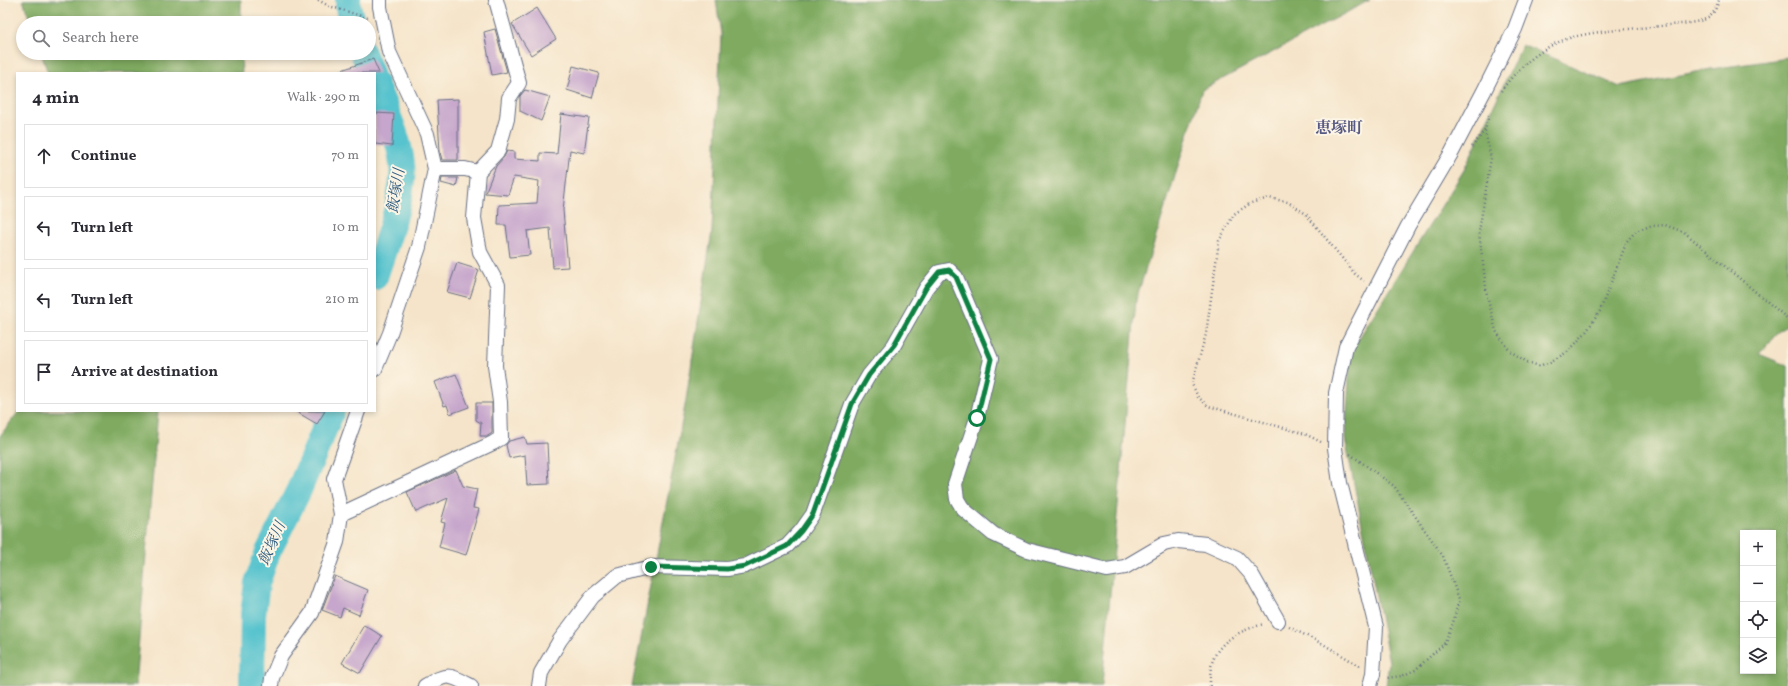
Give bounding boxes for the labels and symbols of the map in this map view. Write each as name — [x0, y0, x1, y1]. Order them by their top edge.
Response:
district label: 恵塚町 — [1315, 118, 1363, 140]
water label: 飯塚川 — [383, 165, 411, 215]
route start — [968, 409, 986, 427]
water label: 飯塚川 — [254, 517, 293, 569]
route end — [642, 558, 660, 576]

